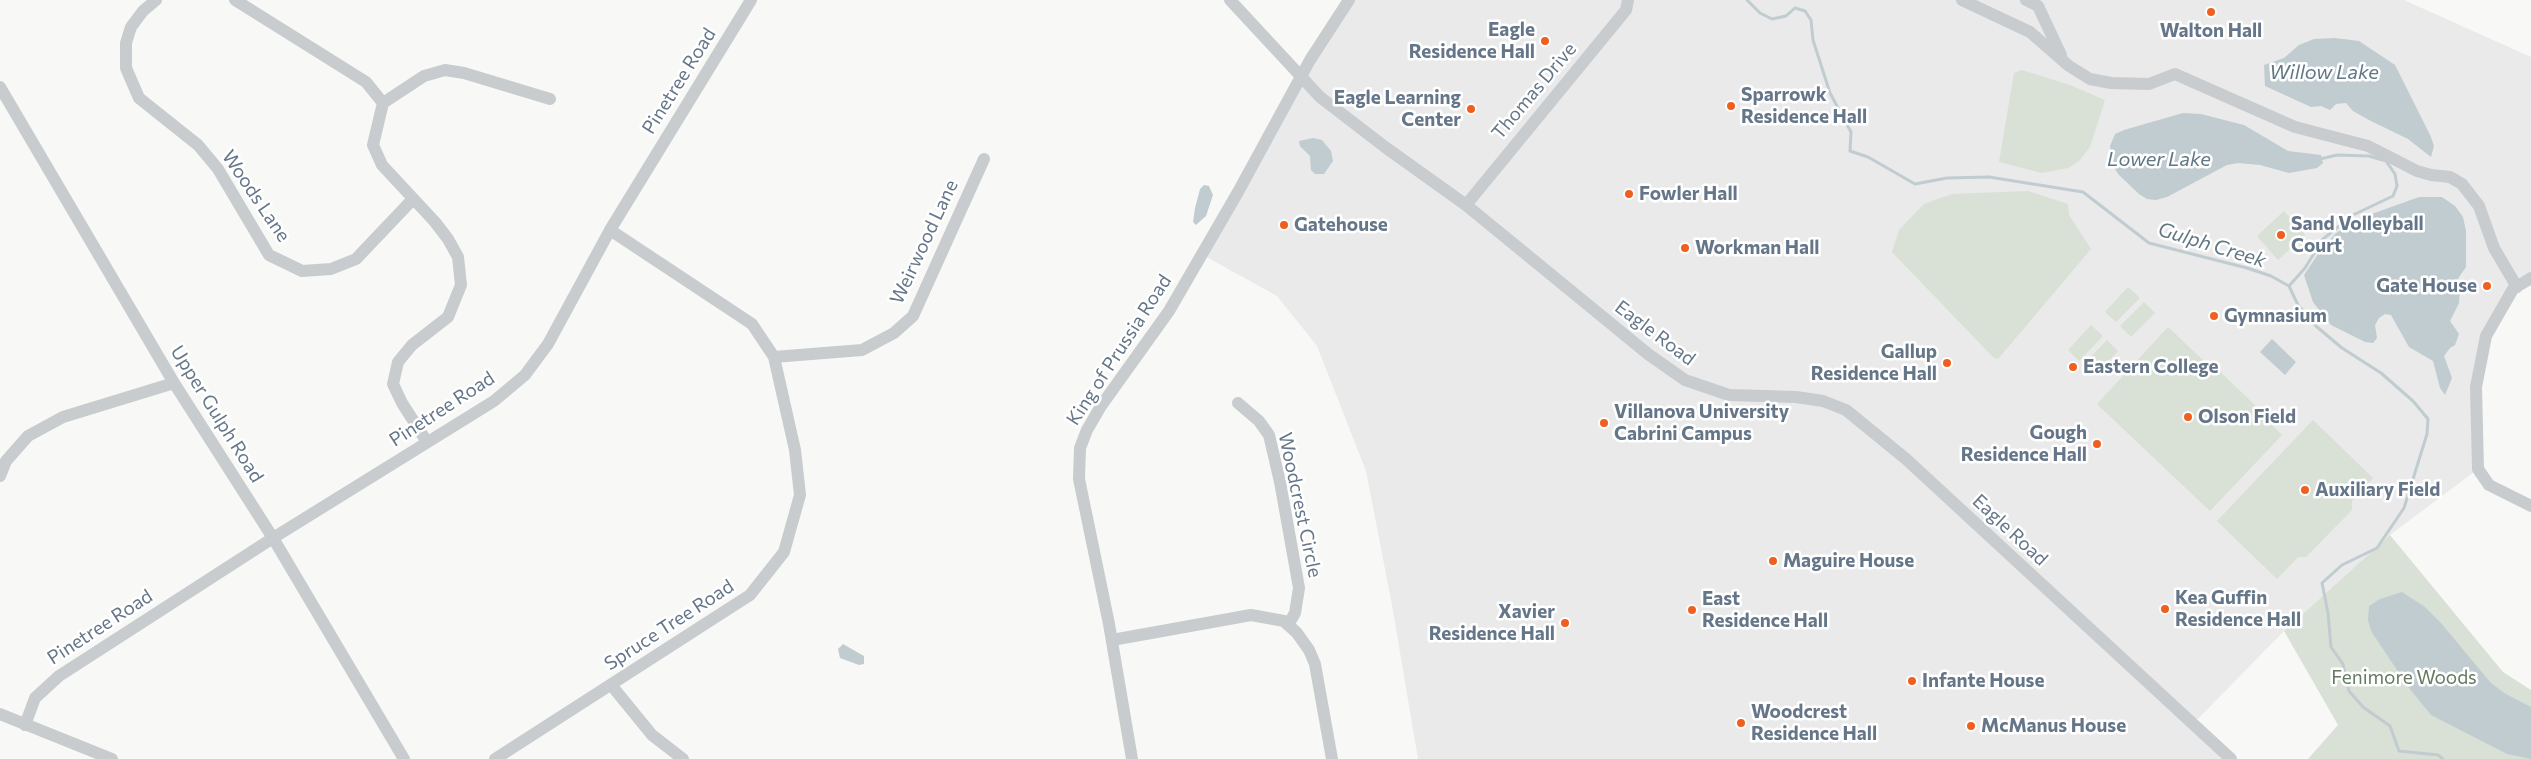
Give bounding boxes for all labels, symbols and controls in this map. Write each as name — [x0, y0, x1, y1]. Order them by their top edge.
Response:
marker: Walton Hall — [2205, 6, 2217, 18]
place label: Eagle Residence Hall — [1409, 19, 1535, 63]
place label: Walton Hall — [2160, 20, 2262, 42]
street label: Pinetree Road — [637, 24, 721, 138]
marker: Eagle Residence Hall — [1539, 35, 1551, 47]
street label: Thomas Drive — [1487, 38, 1581, 144]
water label: Willow Lake — [2269, 60, 2379, 84]
place label: Sparrowk Residence Hall — [1741, 84, 1867, 128]
place label: Eagle Learning Center — [1334, 87, 1461, 131]
marker: Sparrowk Residence Hall — [1725, 100, 1737, 112]
marker: Eagle Learning Center — [1465, 103, 1477, 115]
street label: Woods Lane — [217, 146, 295, 246]
water label: Lower Lake — [2107, 147, 2211, 171]
street label: Weirwood Lane — [885, 176, 963, 308]
place label: Fowler Hall — [1639, 183, 1738, 205]
marker: Fowler Hall — [1623, 188, 1635, 200]
place label: Sand Volleyball Court — [2291, 213, 2424, 257]
place label: Gatehouse — [1294, 214, 1388, 236]
water label: Gulph Creek — [2155, 217, 2269, 273]
marker: Gatehouse — [1278, 219, 1290, 231]
marker: Sand Volleyball Court — [2275, 229, 2287, 241]
place label: Workman Hall — [1695, 237, 1819, 259]
marker: Workman Hall — [1679, 242, 1691, 254]
street label: King of Prussia Road — [1062, 270, 1176, 430]
place label: Gate House — [2376, 275, 2477, 297]
marker: Gate House — [2481, 280, 2493, 292]
street label: Eagle Road — [1610, 295, 1700, 371]
place label: Gymnasium — [2224, 305, 2327, 327]
marker: Gymnasium — [2208, 310, 2220, 322]
street label: Upper Gulph Road — [166, 341, 268, 487]
place label: Gallup Residence Hall — [1811, 341, 1937, 385]
place label: Eastern College — [2083, 356, 2218, 378]
marker: Gallup Residence Hall — [1941, 357, 1953, 369]
marker: Eastern College — [2067, 361, 2079, 373]
street label: Pinetree Road — [385, 367, 499, 451]
place label: Villanova University Cabrini Campus — [1614, 401, 1789, 445]
place label: Olson Field — [2198, 406, 2296, 428]
marker: Olson Field — [2182, 411, 2194, 423]
marker: Villanova University Cabrini Campus — [1598, 417, 1610, 429]
place label: Gough Residence Hall — [1961, 422, 2087, 466]
street label: Woodcrest Circle — [1273, 430, 1327, 580]
marker: Gough Residence Hall — [2091, 438, 2103, 450]
place label: Auxiliary Field — [2315, 479, 2440, 501]
marker: Auxiliary Field — [2299, 484, 2311, 496]
street label: Eagle Road — [1968, 489, 2052, 571]
place label: Maguire House — [1783, 550, 1914, 572]
marker: Maguire House — [1767, 555, 1779, 567]
street label: Spruce Tree Road — [600, 575, 738, 675]
street label: Pinetree Road — [43, 585, 157, 669]
place label: Kea Guffin Residence Hall — [2175, 587, 2301, 631]
place label: East Residence Hall — [1702, 588, 1828, 632]
place label: Xavier Residence Hall — [1429, 601, 1555, 645]
marker: Kea Guffin Residence Hall — [2159, 603, 2171, 615]
marker: East Residence Hall — [1686, 604, 1698, 616]
marker: Xavier Residence Hall — [1559, 617, 1571, 629]
park label: Fenimore Woods — [2331, 667, 2477, 689]
place label: Infante House — [1922, 670, 2044, 692]
marker: Infante House — [1906, 675, 1918, 687]
place label: Woodcrest Residence Hall — [1751, 701, 1877, 745]
place label: McManus House — [1981, 715, 2126, 737]
marker: Woodcrest Residence Hall — [1735, 717, 1747, 729]
marker: McManus House — [1965, 720, 1977, 732]

